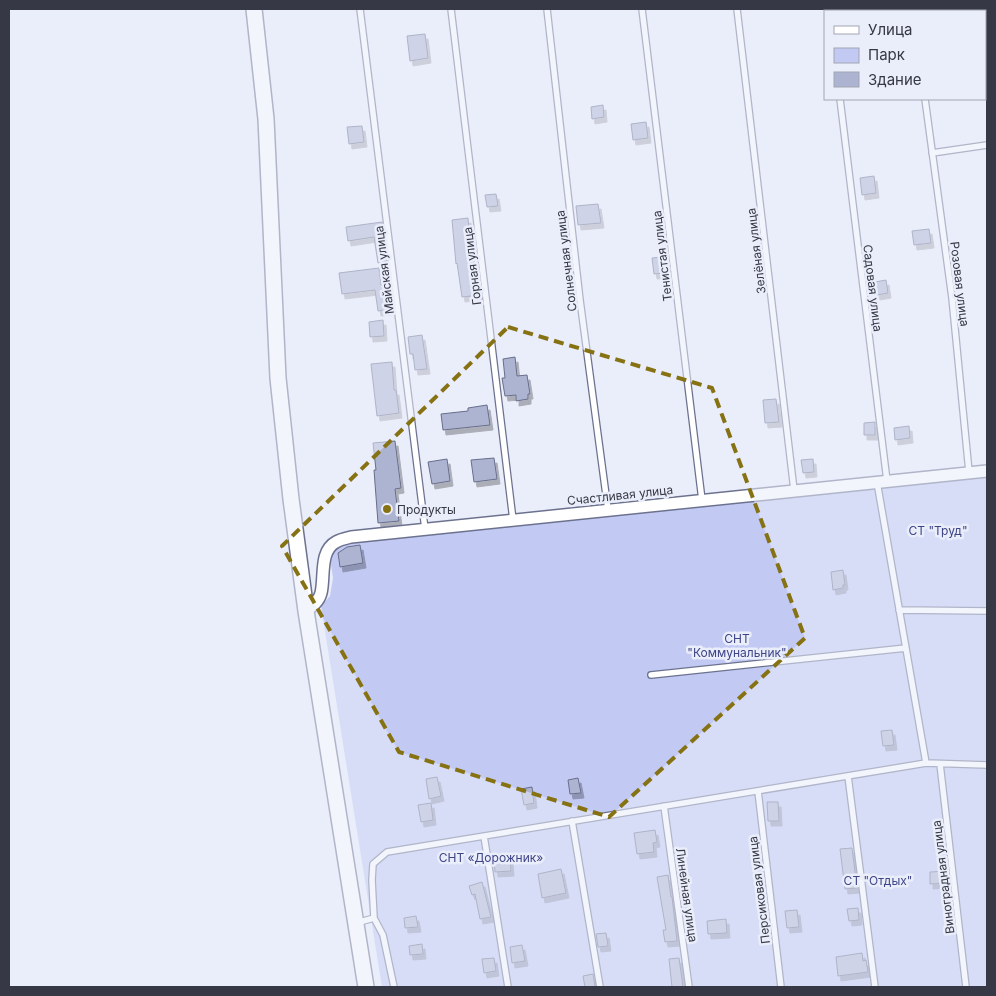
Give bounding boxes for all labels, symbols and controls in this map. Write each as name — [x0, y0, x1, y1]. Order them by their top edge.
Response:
legend — [824, 10, 986, 100]
text: Улица — [868, 20, 912, 39]
text: Парк — [868, 45, 905, 64]
text: Здание — [868, 70, 922, 89]
street label: Зелёная улица — [743, 207, 769, 295]
street label: Солнечная улица — [552, 209, 580, 313]
street label: Тенистая улица — [649, 210, 675, 302]
street label: Майская улица — [371, 225, 397, 315]
street label: Горная улица — [460, 226, 484, 306]
street label: Розовая улица — [947, 241, 973, 327]
street label: Садовая улица — [860, 243, 886, 333]
street label: Счастливая улица — [566, 482, 674, 508]
place label: Продукты — [397, 502, 456, 517]
marker: Продукты — [381, 503, 393, 515]
park label: СТ "Труд" — [909, 523, 967, 538]
park label: СНТ "Коммунальник" — [687, 631, 787, 660]
street label: Виноградная улица — [929, 819, 957, 935]
street label: Персиковая улица — [745, 835, 773, 945]
street label: Линейная улица — [673, 847, 701, 943]
park label: СНТ «Дорожник» — [439, 850, 543, 865]
park label: СТ "Отдых" — [844, 873, 912, 888]

